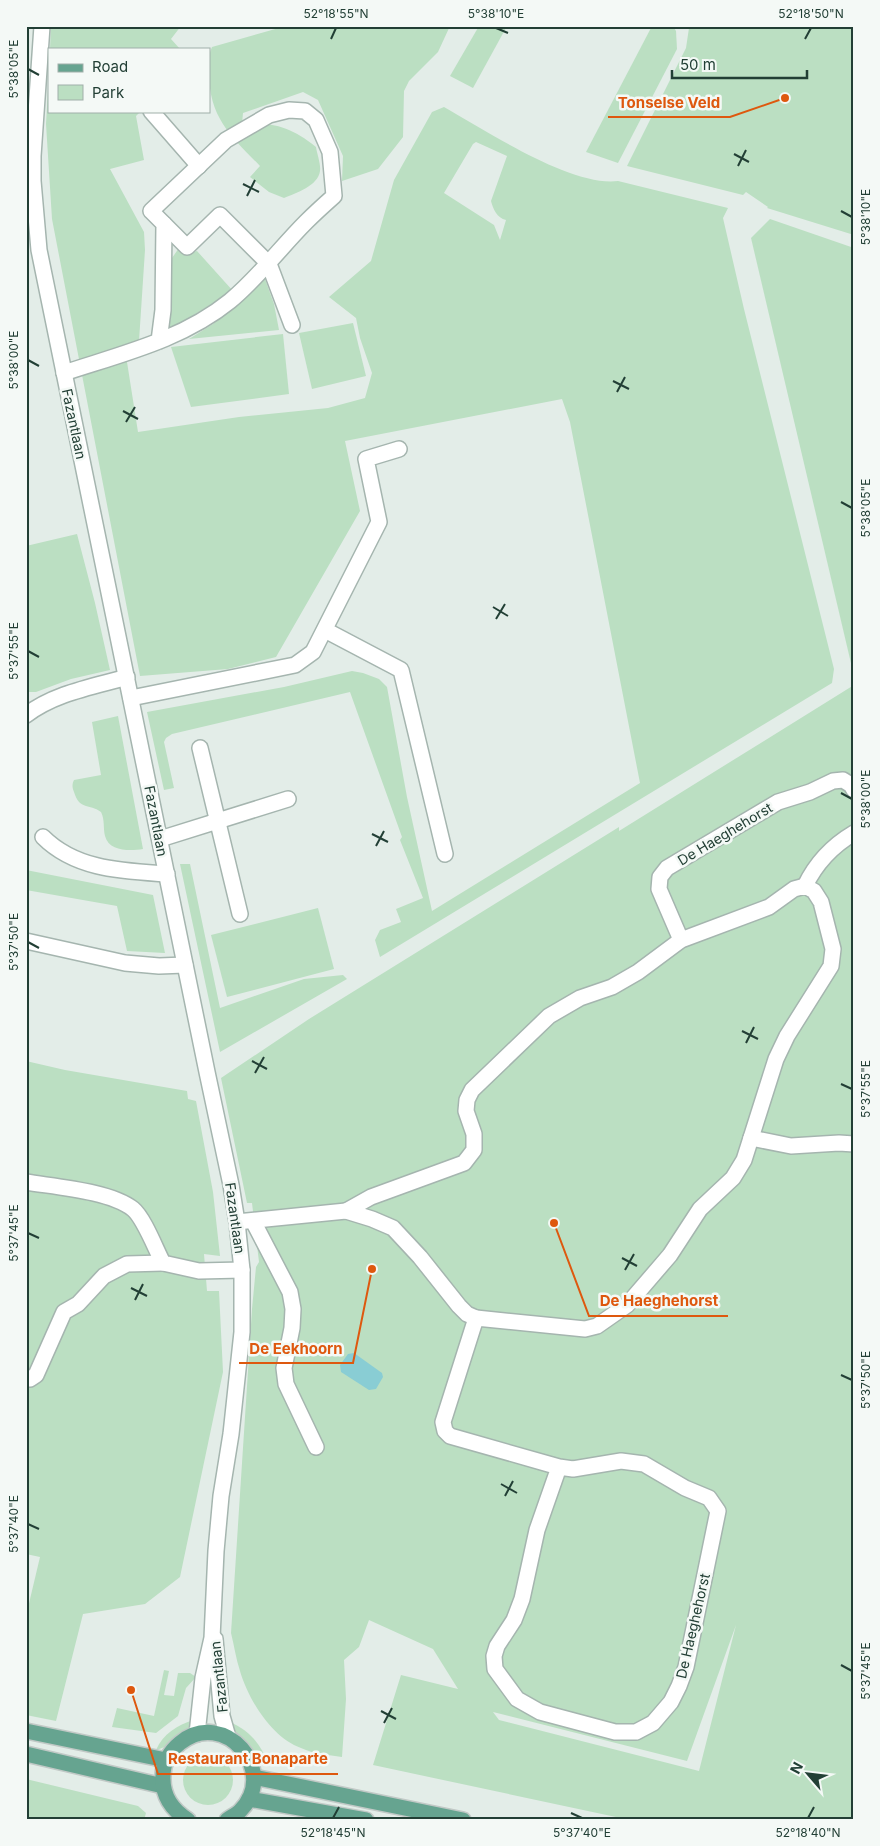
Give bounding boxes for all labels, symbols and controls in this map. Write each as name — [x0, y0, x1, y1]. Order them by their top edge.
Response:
text: 52°18'55"N — [303, 6, 369, 21]
text: 5°38'10"E — [468, 6, 524, 21]
text: 52°18'50"N — [778, 6, 844, 21]
text: 5°38'05"E — [6, 40, 21, 98]
legend — [48, 48, 210, 112]
scale bar — [672, 48, 808, 80]
text: 50 m — [680, 55, 716, 74]
text: Road — [92, 57, 128, 76]
text: Park — [92, 83, 125, 102]
callout: Tonselse Veld — [608, 87, 730, 117]
text: Tonselse Veld — [618, 93, 720, 112]
text: 5°38'10"E — [858, 189, 873, 245]
text: 5°38'00"E — [6, 330, 21, 390]
street label: Fazantlaan — [59, 387, 90, 461]
text: 5°38'05"E — [858, 479, 873, 537]
text: 5°37'55"E — [6, 622, 21, 680]
text: 5°38'00"E — [858, 769, 873, 829]
street label: Fazantlaan — [141, 784, 172, 858]
street label: De Haeghehorst — [674, 798, 776, 869]
text: 5°37'50"E — [6, 913, 21, 971]
text: 5°37'55"E — [858, 1060, 873, 1118]
street label: Fazantlaan — [222, 1181, 249, 1255]
text: 5°37'45"E — [6, 1204, 21, 1262]
callout: De Haeghehorst — [589, 1286, 728, 1316]
text: De Haeghehorst — [600, 1291, 719, 1310]
callout: De Eekhoorn — [239, 1333, 353, 1363]
text: De Eekhoorn — [249, 1339, 343, 1358]
text: 5°37'50"E — [858, 1351, 873, 1409]
text: 5°37'40"E — [6, 1495, 21, 1553]
street label: De Haeghehorst — [672, 1571, 713, 1680]
street label: Fazantlaan — [206, 1641, 231, 1714]
text: 5°37'45"E — [858, 1642, 873, 1700]
callout: Restaurant Bonaparte — [158, 1744, 338, 1774]
north arrow — [782, 1748, 832, 1798]
text: Restaurant Bonaparte — [168, 1749, 328, 1768]
text: N — [786, 1759, 806, 1776]
text: 52°18'45"N — [301, 1825, 365, 1840]
text: 5°37'40"E — [553, 1825, 611, 1840]
text: 52°18'40"N — [775, 1825, 841, 1840]

